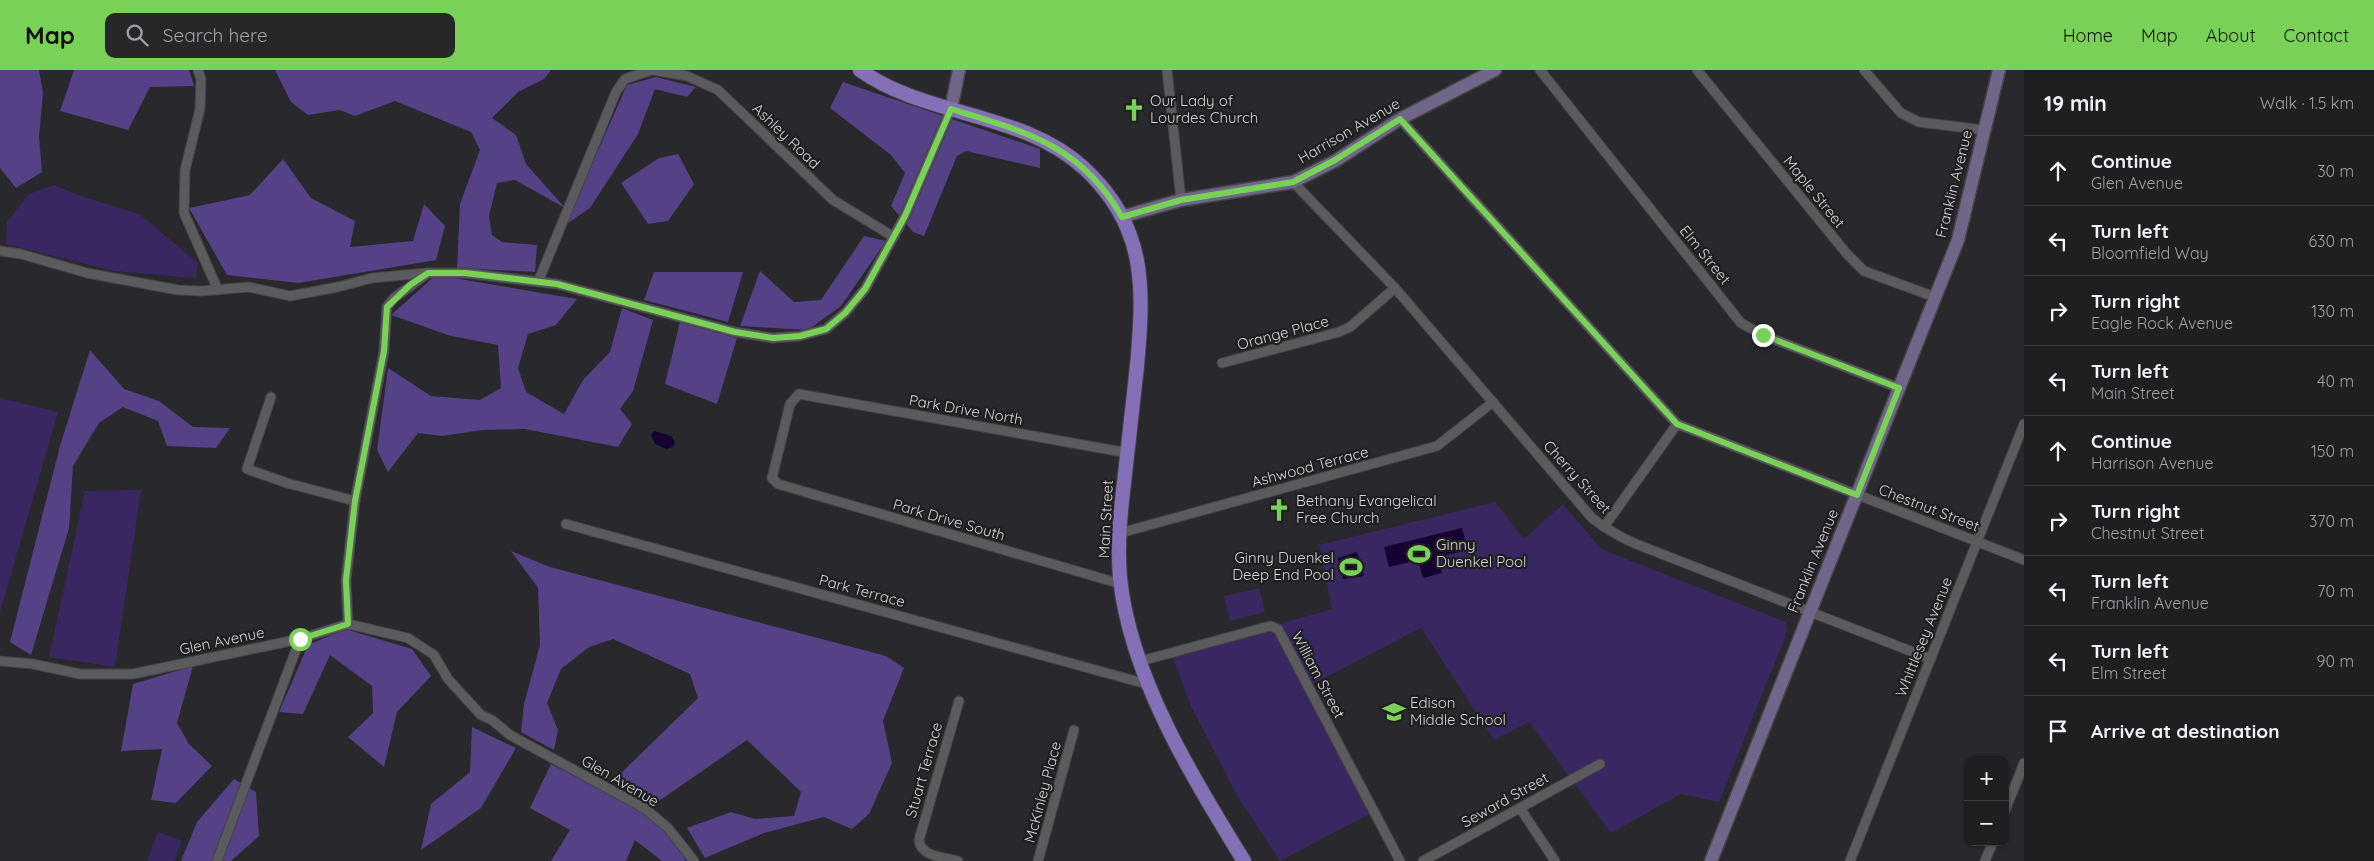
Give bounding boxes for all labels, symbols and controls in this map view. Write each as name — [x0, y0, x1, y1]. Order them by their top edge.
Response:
search box — [105, 13, 455, 58]
text: Map — [25, 20, 75, 50]
icon: search — [123, 21, 151, 49]
text: Search here — [163, 23, 268, 47]
text: Home — [2063, 24, 2113, 47]
text: Map — [2141, 24, 2178, 47]
text: About — [2206, 24, 2256, 47]
text: Contact — [2284, 24, 2349, 47]
text: 19 min — [2044, 90, 2107, 116]
place label: Our Lady of Lourdes Church — [1150, 91, 1258, 127]
text: Walk · 1.5 km — [2260, 93, 2354, 113]
street label: Harrison Avenue — [1294, 94, 1403, 167]
church icon: Our Lady of Lourdes Church — [1121, 97, 1147, 123]
street label: Ashley Road — [749, 99, 824, 173]
street label: Franklin Avenue — [1931, 128, 1976, 240]
text: Continue — [2091, 149, 2172, 173]
street label: Maple Street — [1779, 152, 1849, 232]
icon: ahead — [2044, 157, 2072, 185]
text: 30 m — [2317, 161, 2354, 181]
text: Glen Avenue — [2091, 173, 2183, 193]
text: Turn left — [2091, 219, 2169, 243]
street label: Elm Street — [1676, 221, 1735, 288]
icon: left — [2044, 227, 2072, 255]
text: 630 m — [2309, 231, 2354, 251]
text: Bloomfield Way — [2091, 243, 2209, 263]
text: Turn right — [2091, 289, 2180, 313]
icon: right — [2044, 297, 2072, 325]
text: 130 m — [2311, 301, 2354, 321]
street label: Orange Place — [1235, 311, 1331, 354]
text: Eagle Rock Avenue — [2091, 313, 2233, 333]
route end — [1752, 324, 1775, 347]
text: Turn left — [2091, 359, 2169, 383]
icon: left — [2044, 367, 2072, 395]
text: 40 m — [2317, 371, 2354, 391]
text: Main Street — [2091, 383, 2175, 403]
street label: Park Drive North — [908, 390, 1025, 429]
text: Continue — [2091, 429, 2172, 453]
street label: Cherry Street — [1540, 436, 1615, 517]
icon: ahead — [2044, 437, 2072, 465]
text: 150 m — [2311, 441, 2354, 461]
street label: Ashwood Terrace — [1249, 442, 1370, 491]
text: Harrison Avenue — [2091, 453, 2213, 473]
street label: Main Street — [1094, 479, 1117, 559]
street label: Chestnut Street — [1876, 480, 1982, 535]
place label: Bethany Evangelical Free Church — [1296, 491, 1437, 527]
street label: Park Drive South — [891, 494, 1007, 545]
church icon: Bethany Evangelical Free Church — [1266, 497, 1292, 523]
text: Turn right — [2091, 499, 2180, 523]
street label: Franklin Avenue — [1783, 506, 1842, 616]
icon: right — [2044, 507, 2072, 535]
text: 370 m — [2309, 511, 2354, 531]
text: Chestnut Street — [2091, 523, 2204, 543]
place label: Ginny Duenkel Pool — [1436, 535, 1527, 571]
sports icon: Ginny Duenkel Pool — [1406, 541, 1432, 567]
place label: Ginny Duenkel Deep End Pool — [1232, 548, 1334, 584]
sports icon: Ginny Duenkel Deep End Pool — [1338, 554, 1364, 580]
text: Turn left — [2091, 569, 2169, 593]
street label: Park Terrace — [817, 570, 907, 611]
street label: Whittlesey Avenue — [1891, 574, 1956, 699]
icon: left — [2044, 577, 2072, 605]
text: 70 m — [2317, 581, 2354, 601]
text: Franklin Avenue — [2091, 593, 2209, 613]
street label: Glen Avenue — [178, 622, 266, 659]
route start — [289, 628, 312, 651]
street label: William Street — [1288, 628, 1349, 721]
text: Turn left — [2091, 639, 2169, 663]
icon: left — [2044, 647, 2072, 675]
text: 90 m — [2317, 651, 2354, 671]
text: Elm Street — [2091, 663, 2166, 683]
place label: Edison Middle School — [1410, 693, 1506, 729]
school or university icon: Edison Middle School — [1381, 699, 1407, 725]
icon: arrive — [2044, 717, 2072, 745]
text: Arrive at destination — [2091, 719, 2280, 743]
street label: Stuart Terrace — [901, 720, 946, 820]
street label: McKinley Place — [1020, 739, 1065, 845]
street label: Glen Avenue — [578, 751, 662, 810]
map controls — [1964, 756, 2009, 846]
button: + — [1964, 756, 2009, 801]
street label: Seward Street — [1458, 768, 1552, 831]
button: − — [1964, 801, 2009, 846]

